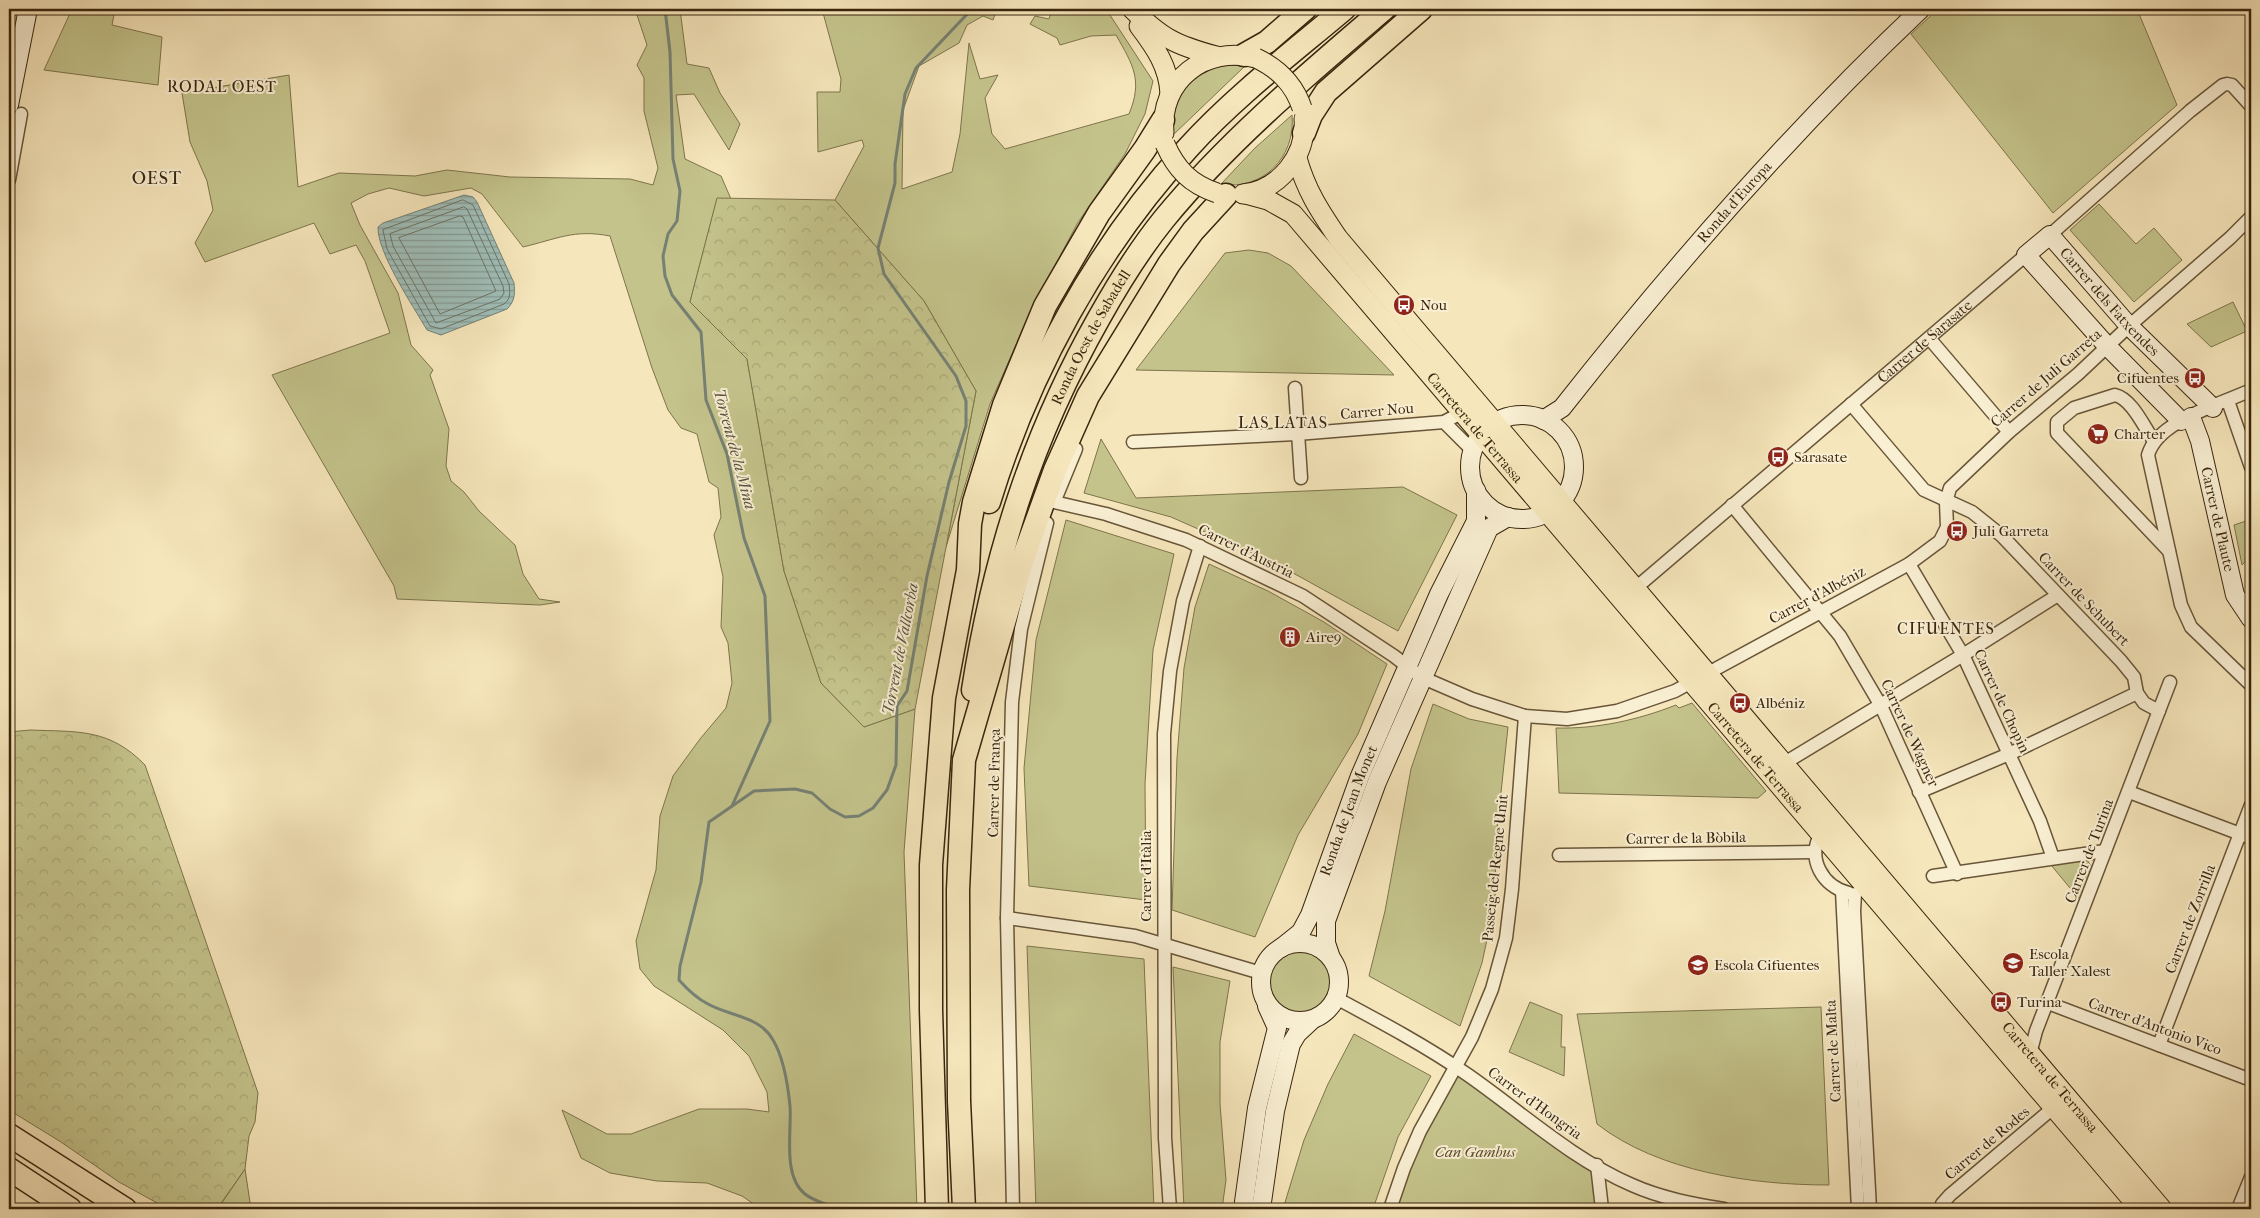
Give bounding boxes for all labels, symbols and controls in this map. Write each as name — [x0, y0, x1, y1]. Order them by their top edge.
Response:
district label: RODAL OEST — [167, 77, 277, 96]
street label: Ronda d'Europa — [1693, 157, 1776, 247]
district label: OEST — [132, 168, 182, 189]
street label: Carrer dels Fatxendes — [2056, 244, 2164, 360]
street label: Ronda Oest de Sabadell — [1047, 266, 1134, 408]
bus stop icon: Nou — [1392, 293, 1416, 317]
place label: Nou — [1420, 296, 1448, 314]
street label: Carrer de Sarasate — [1874, 296, 1976, 387]
street label: Carrer de Juli Garreta — [1987, 324, 2106, 431]
bus stop icon: Cifuentes — [2183, 366, 2207, 390]
street label: Carretera de Terrassa — [1423, 369, 1528, 487]
place label: Cifuentes — [2117, 369, 2179, 387]
water label: Torrent de la Mina — [710, 387, 760, 511]
street label: Carrer Nou — [1339, 399, 1415, 423]
district label: LAS LATAS — [1238, 413, 1328, 432]
supermarket icon: Charter — [2086, 422, 2110, 446]
place label: Charter — [2114, 425, 2166, 443]
bus stop icon: Sarasate — [1766, 445, 1790, 469]
place label: Sarasate — [1794, 448, 1848, 466]
street label: Carrer de Plaute — [2197, 465, 2239, 574]
bus stop icon: Juli Garreta — [1945, 519, 1969, 543]
street label: Carrer d'Austria — [1195, 520, 1298, 582]
place label: Juli Garreta — [1972, 522, 2050, 540]
street label: Carrer de Schubert — [2035, 548, 2134, 650]
street label: Carrer d'Albéniz — [1766, 562, 1868, 628]
water label: Torrent de Vallcorba — [878, 581, 922, 717]
district label: CIFUENTES — [1897, 619, 1995, 638]
building icon: Aire9 — [1278, 625, 1302, 649]
place label: Aire9 — [1305, 628, 1342, 646]
street label: Carrer de Chopin — [1970, 646, 2034, 756]
street label: Carrer de Wagner — [1877, 676, 1943, 790]
bus stop icon: Albéniz — [1728, 691, 1752, 715]
place label: Albéniz — [1755, 694, 1805, 712]
street label: Carretera de Terrassa — [1704, 698, 1808, 817]
street label: Carrer de França — [984, 727, 1004, 838]
street label: Ronda de Jean Monet — [1316, 742, 1381, 878]
street label: Passeig del Regne Unit — [1478, 793, 1512, 943]
street label: Carrer de Turina — [2061, 795, 2118, 906]
street label: Carrer de la Bòbila — [1626, 828, 1747, 848]
street label: Carrer d'Itàlia — [1137, 829, 1155, 922]
street label: Carrer de Zorrilla — [2161, 861, 2219, 976]
place label: Escola Taller Xalest — [2029, 945, 2112, 980]
school or university icon: Escola Taller Xalest — [2001, 951, 2025, 975]
school or university icon: Escola Cifuentes — [1686, 953, 1710, 977]
place label: Escola Cifuentes — [1714, 956, 1820, 974]
bus stop icon: Turina — [1989, 990, 2013, 1014]
place label: Turina — [2017, 993, 2063, 1011]
street label: Carrer d'Antonio Vico — [2086, 993, 2225, 1059]
street label: Carrer de Malta — [1821, 998, 1845, 1103]
street label: Carretera de Terrassa — [1998, 1018, 2103, 1137]
street label: Carrer d'Hongria — [1484, 1063, 1586, 1144]
street label: Carrer de Rodes — [1941, 1102, 2033, 1184]
park label: Can Gambus — [1435, 1143, 1516, 1161]

